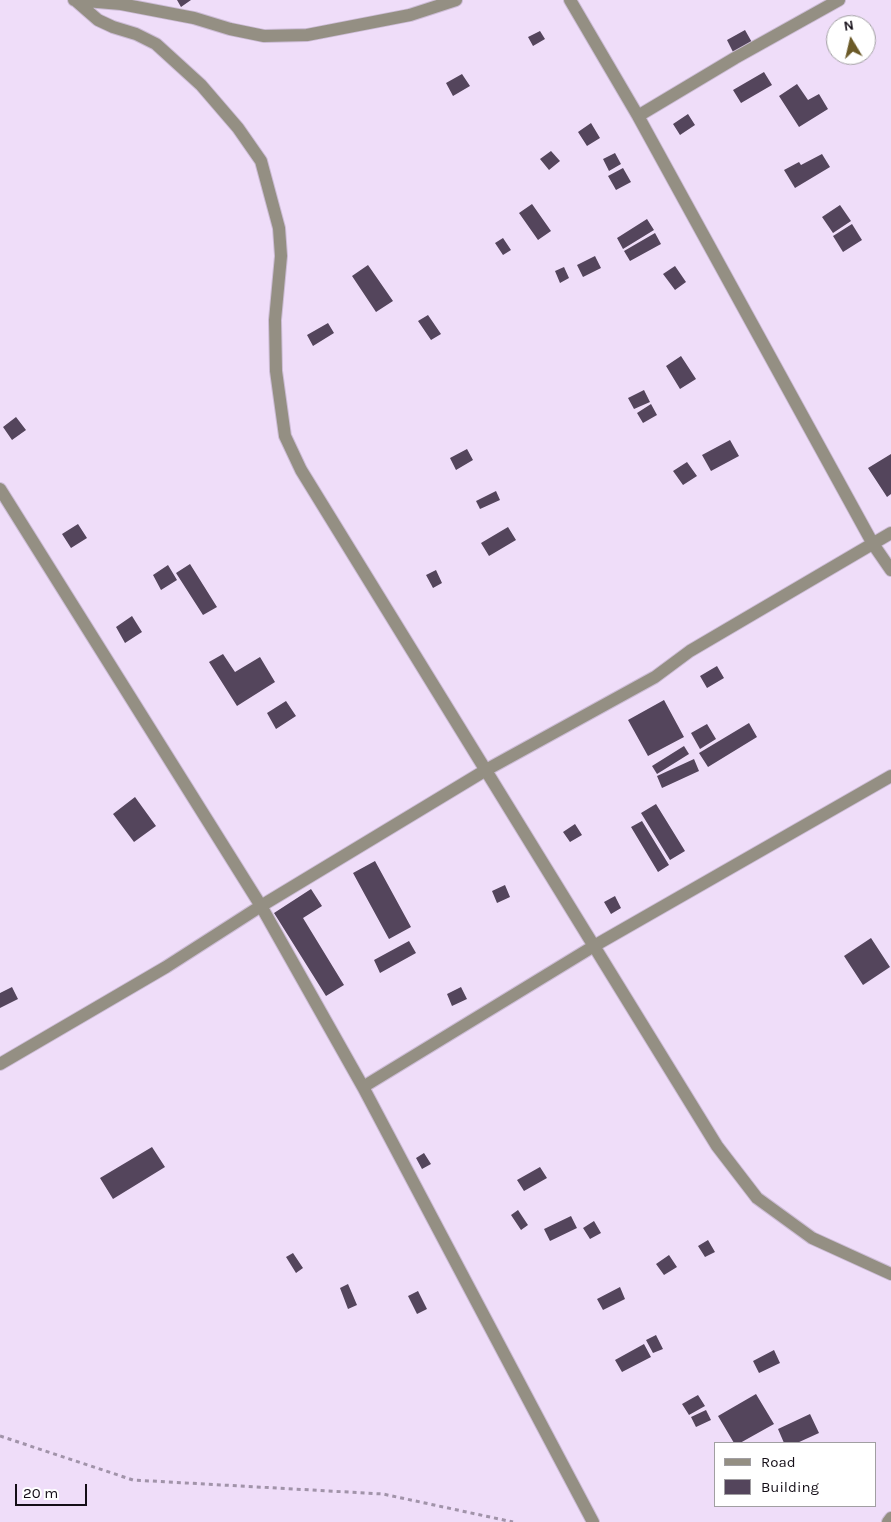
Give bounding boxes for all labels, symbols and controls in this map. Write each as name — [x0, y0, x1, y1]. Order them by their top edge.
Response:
north arrow — [826, 15, 876, 65]
text: N — [842, 16, 855, 35]
legend — [714, 1442, 876, 1507]
text: Road — [761, 1453, 796, 1471]
scale bar — [18, 1474, 90, 1506]
text: Building — [761, 1478, 819, 1496]
text: 20 m — [23, 1484, 58, 1502]

